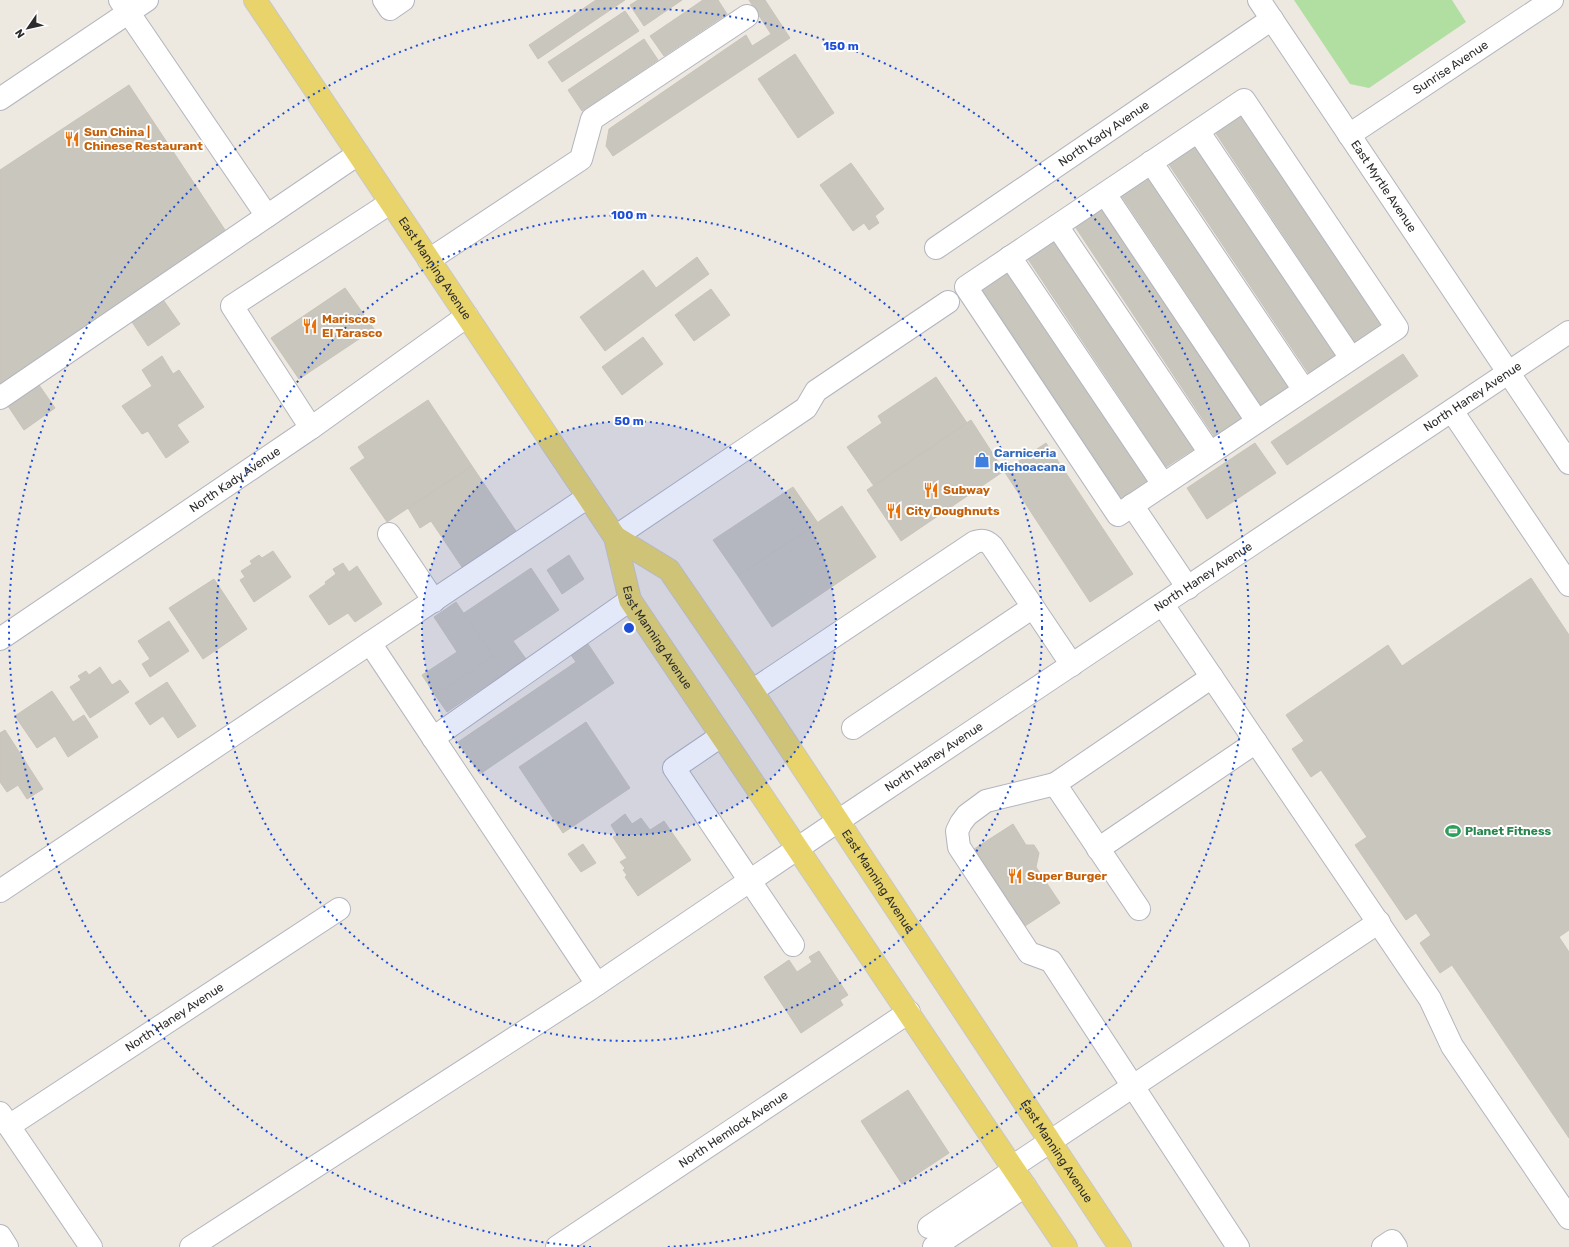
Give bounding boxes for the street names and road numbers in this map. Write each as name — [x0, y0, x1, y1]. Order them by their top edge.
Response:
street label: Sunrise Avenue — [1410, 37, 1491, 97]
street label: North Kady Avenue — [1056, 98, 1152, 170]
street label: East Myrtle Avenue — [1348, 138, 1419, 235]
street label: East Manning Avenue — [395, 214, 474, 322]
street label: North Haney Avenue — [1421, 359, 1524, 434]
street label: North Kady Avenue — [187, 444, 283, 515]
street label: North Haney Avenue — [1152, 539, 1255, 614]
street label: East Manning Avenue — [620, 584, 695, 692]
street label: North Haney Avenue — [882, 719, 986, 795]
street label: East Manning Avenue — [839, 827, 917, 935]
street label: North Haney Avenue — [123, 980, 226, 1055]
street label: North Hemlock Avenue — [676, 1088, 791, 1171]
street label: East Manning Avenue — [1018, 1097, 1096, 1206]

